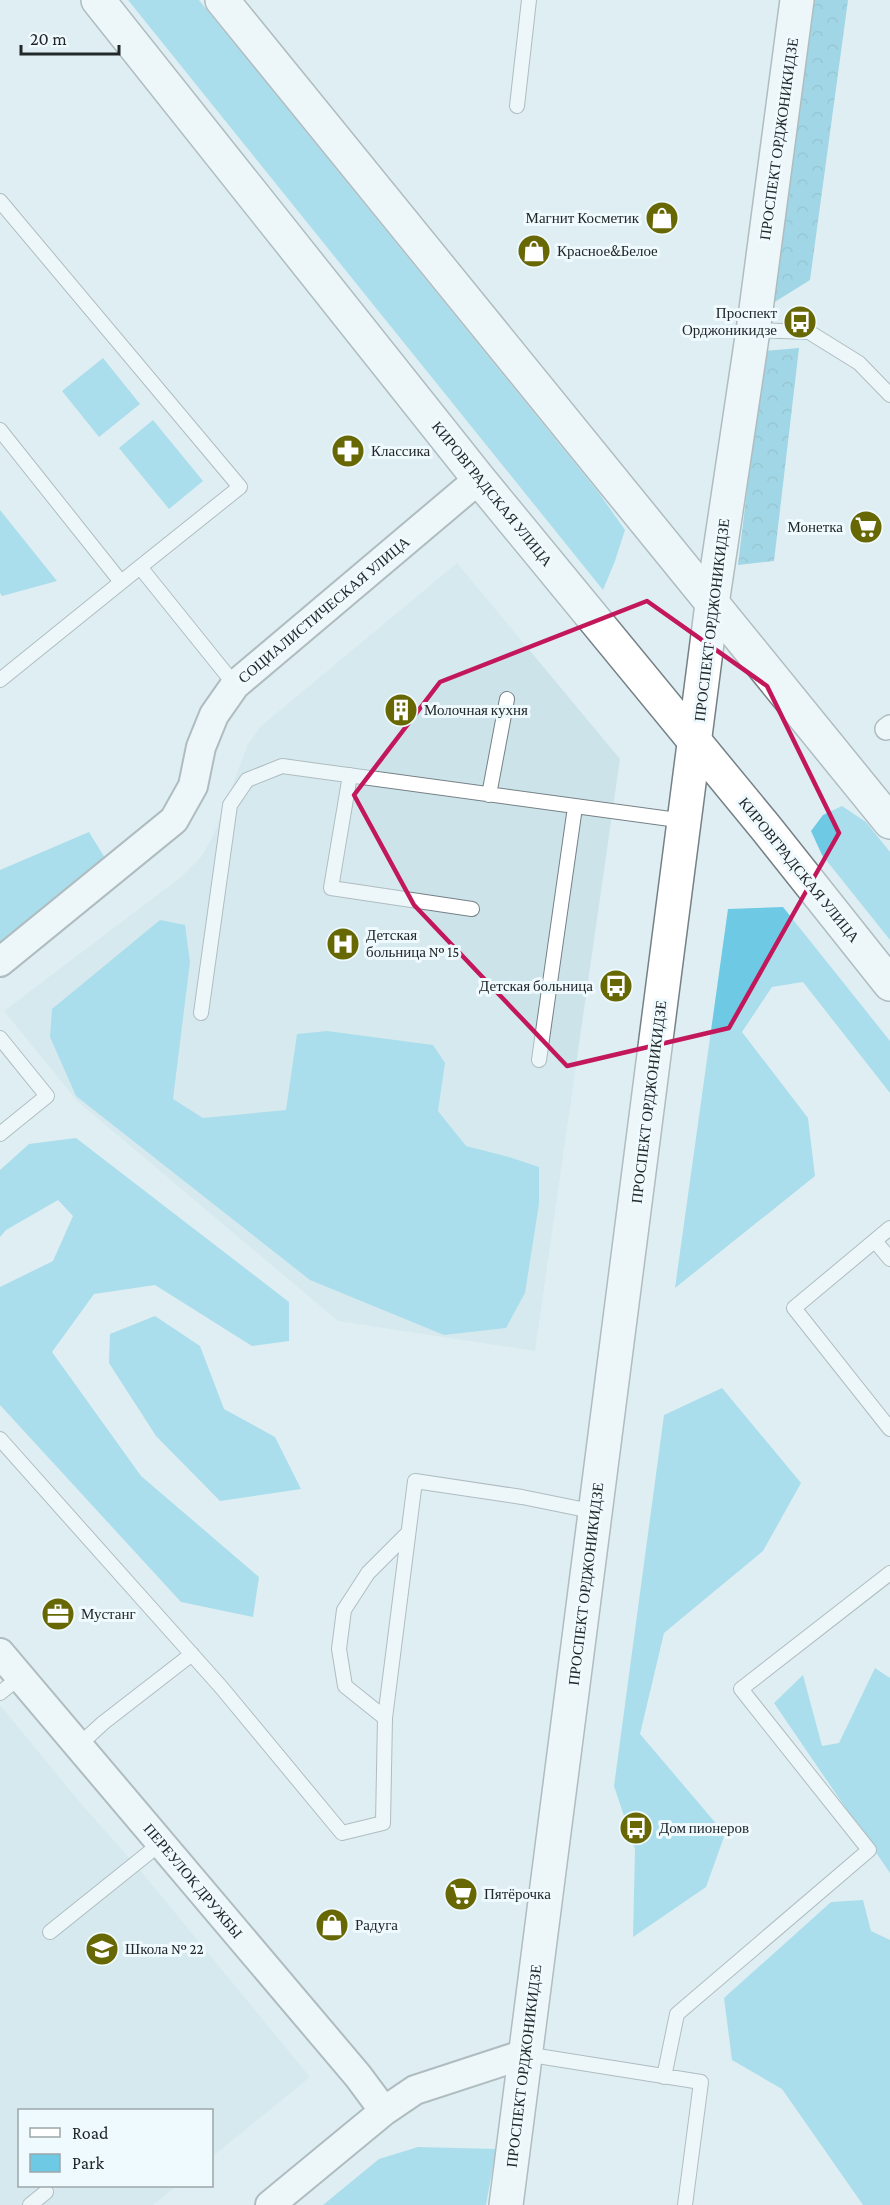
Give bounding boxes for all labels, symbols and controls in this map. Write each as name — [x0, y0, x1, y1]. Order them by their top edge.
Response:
scale bar — [21, 18, 118, 56]
text: 20 m — [30, 29, 67, 49]
street label: ПРОСПЕКТ ОРДЖОНИКИДЗЕ — [757, 37, 801, 241]
shop icon: Магнит Косметик — [644, 200, 680, 236]
place label: Магнит Косметик — [526, 210, 640, 226]
shop icon: Красное&Белое — [516, 233, 552, 269]
place label: Красное&Белое — [557, 243, 658, 259]
bus stop icon: Проспект Орджоникидзе — [782, 304, 818, 340]
place label: Проспект Орджоникидзе — [682, 305, 777, 338]
street label: КИРОВГРАДСКАЯ УЛИЦА — [429, 418, 555, 570]
pharmacy icon: Классика — [330, 433, 366, 469]
place label: Классика — [371, 443, 431, 459]
supermarket icon: Монетка — [848, 509, 884, 545]
street label: ПРОСПЕКТ ОРДЖОНИКИДЗЕ — [692, 518, 732, 722]
place label: Монетка — [788, 519, 843, 535]
street label: СОЦИАЛИСТИЧЕСКАЯ УЛИЦА — [235, 534, 413, 686]
building icon: Молочная кухня — [383, 692, 419, 728]
place label: Молочная кухня — [424, 702, 528, 718]
street label: КИРОВГРАДСКАЯ УЛИЦА — [736, 794, 862, 946]
hospital icon: Детская больница № 15 — [325, 926, 361, 962]
place label: Детская больница № 15 — [366, 927, 459, 960]
bus stop icon: Детская больница — [598, 968, 634, 1004]
place label: Детская больница — [479, 978, 593, 994]
street label: ПРОСПЕКТ ОРДЖОНИКИДЗЕ — [629, 1000, 669, 1204]
street label: ПРОСПЕКТ ОРДЖОНИКИДЗЕ — [566, 1482, 606, 1686]
office icon: Мустанг — [40, 1596, 76, 1632]
place label: Мустанг — [81, 1606, 136, 1622]
bus stop icon: Дом пионеров — [618, 1810, 654, 1846]
place label: Дом пионеров — [659, 1820, 749, 1836]
street label: ПЕРЕУЛОК ДРУЖБЫ — [141, 1821, 245, 1941]
supermarket icon: Пятёрочка — [443, 1876, 479, 1912]
place label: Пятёрочка — [484, 1886, 551, 1902]
shop icon: Радуга — [314, 1907, 350, 1943]
place label: Радуга — [355, 1917, 398, 1933]
school or university icon: Школа № 22 — [84, 1931, 120, 1967]
place label: Школа № 22 — [125, 1941, 204, 1957]
street label: ПРОСПЕКТ ОРДЖОНИКИДЗЕ — [504, 1964, 544, 2168]
legend — [18, 2109, 213, 2187]
text: Road — [72, 2123, 109, 2143]
text: Park — [72, 2153, 104, 2173]

